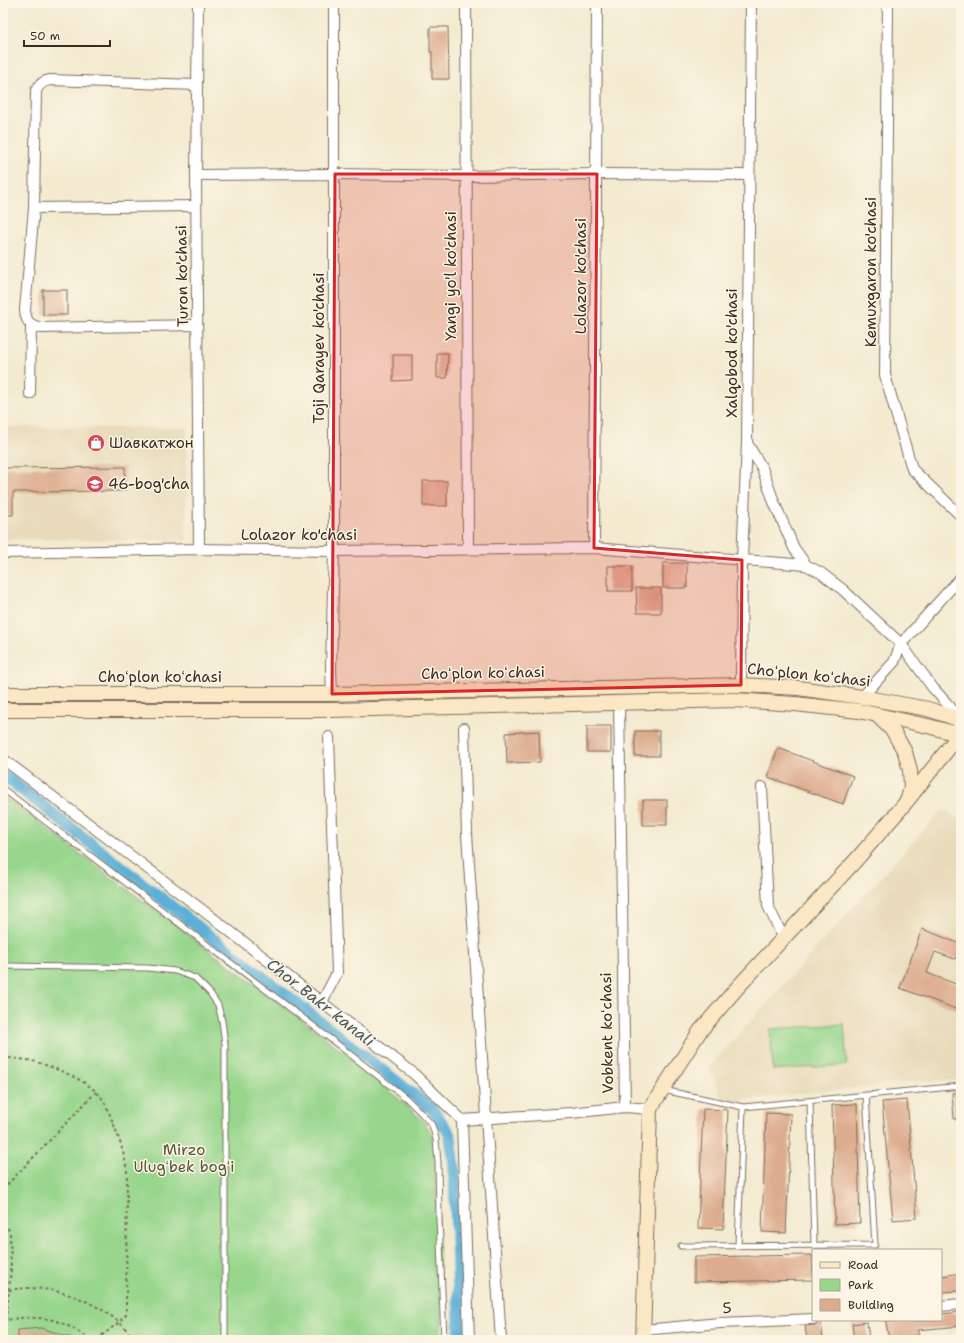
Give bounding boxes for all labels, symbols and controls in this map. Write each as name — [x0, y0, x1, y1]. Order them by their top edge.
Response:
scale bar — [24, 22, 110, 48]
text: 50 m — [30, 28, 60, 44]
street label: Kemuxgaron ko'chasi — [861, 197, 881, 347]
street label: Yangi yo'l ko'chasi — [441, 211, 461, 341]
street label: Lolazor ko'chasi — [571, 218, 591, 334]
street label: Turon ko'chasi — [171, 225, 193, 327]
street label: Toji Qarayev ko'chasi — [309, 273, 329, 423]
street label: Xalqobod ko'chasi — [722, 288, 742, 418]
shop icon: Шавкатжон — [86, 433, 106, 453]
place label: Шавкатжон — [109, 433, 194, 453]
school or university icon: 46-bog'cha — [85, 474, 105, 494]
place label: 46-bog'cha — [108, 474, 190, 494]
street label: Lolazor ko'chasi — [241, 525, 357, 545]
street label: Choʻplon koʻchasi — [746, 659, 872, 691]
street label: Choʻplon koʻchasi — [421, 662, 545, 684]
street label: Choʻplon koʻchasi — [98, 667, 222, 687]
water label: Chor Bakr kanali — [262, 954, 379, 1051]
street label: Vobkent koʻchasi — [596, 972, 618, 1094]
park label: Mirzo Ulugʻbek bogʻi — [134, 1140, 234, 1177]
legend — [812, 1249, 942, 1321]
text: Road — [848, 1257, 879, 1273]
text: Park — [848, 1277, 874, 1293]
text: Building — [848, 1297, 894, 1313]
street label: 5 — [722, 1298, 732, 1318]

